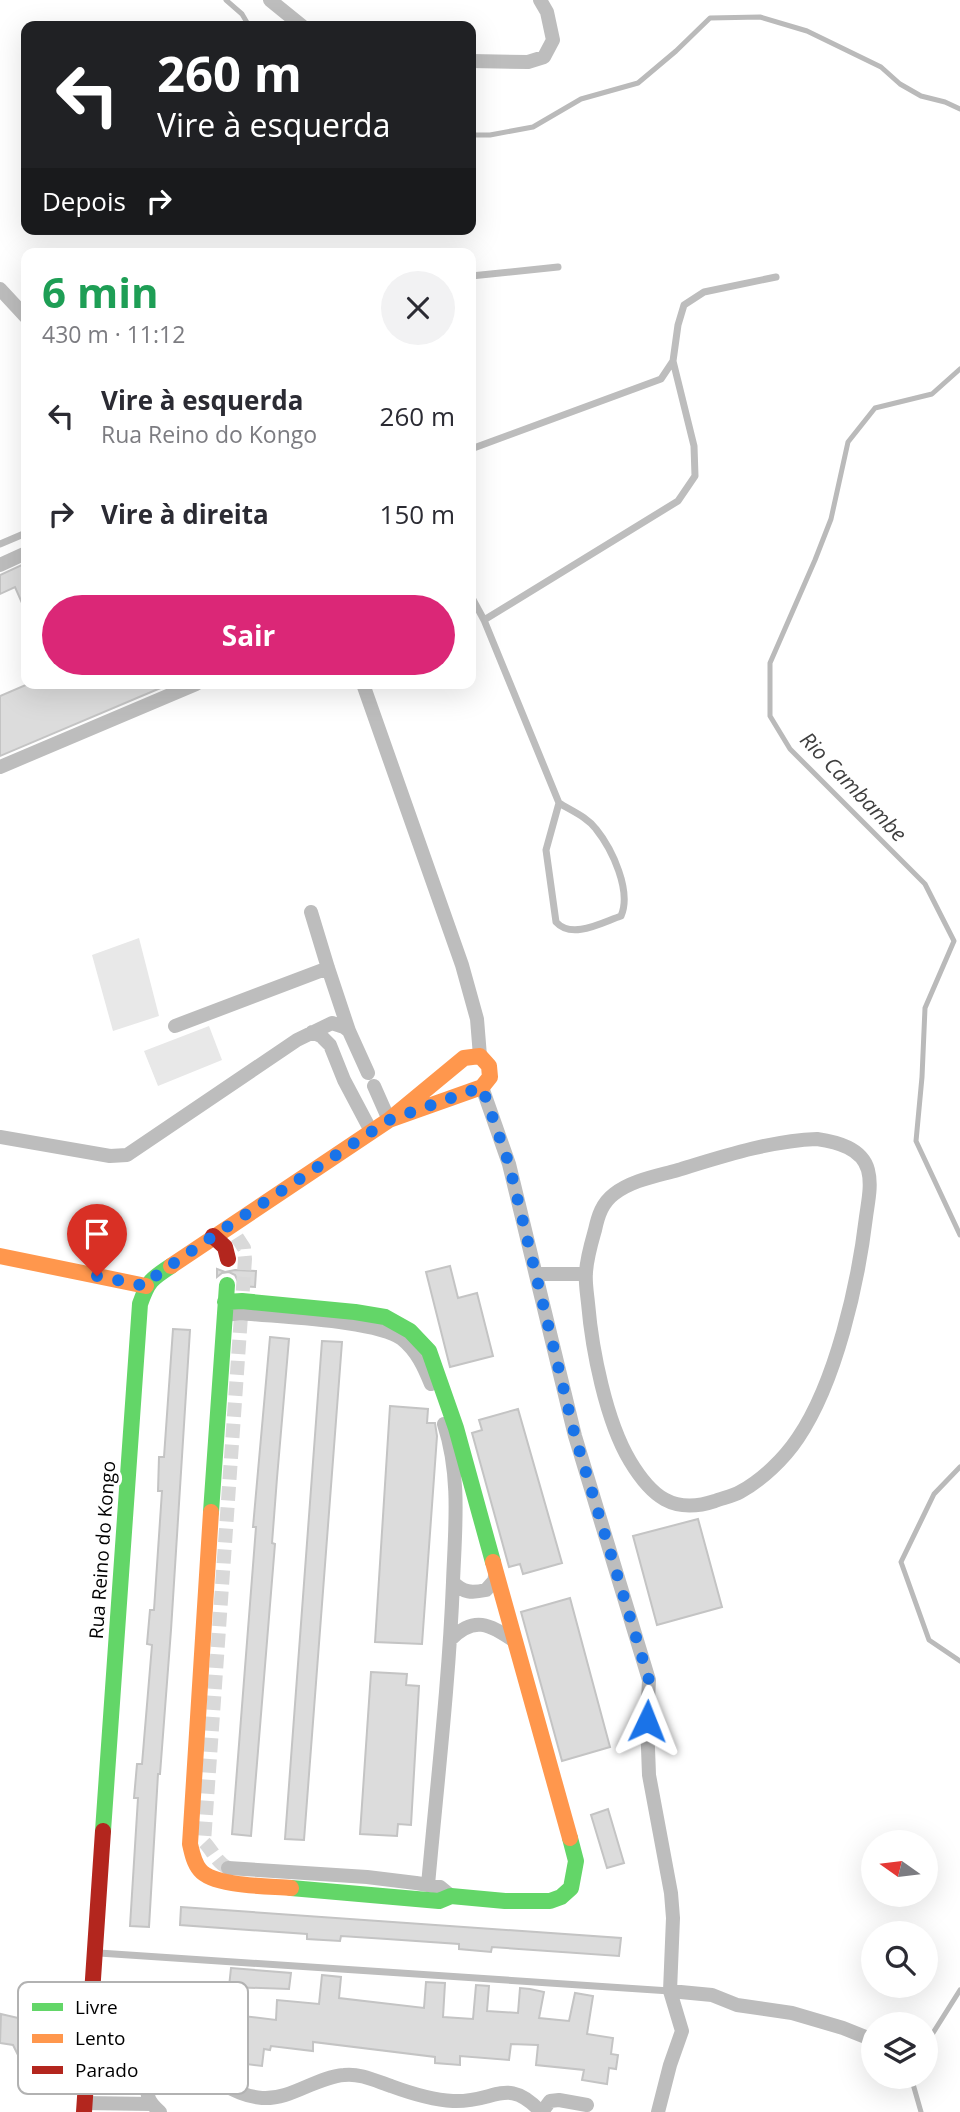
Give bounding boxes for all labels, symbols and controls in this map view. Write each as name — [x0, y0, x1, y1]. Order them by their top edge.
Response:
text: 260 m — [157, 40, 302, 106]
icon: left — [42, 49, 133, 140]
text: Vire à esquerda — [157, 103, 390, 146]
icon: right — [140, 182, 178, 220]
text: Depois — [42, 183, 126, 219]
text: 6 min — [42, 263, 159, 320]
button: close — [381, 271, 455, 345]
text: 430 m · 11:12 — [42, 318, 185, 350]
text: Vire à esquerda — [101, 382, 303, 418]
icon: left — [42, 397, 80, 435]
text: 260 m — [380, 398, 455, 434]
text: Rua Reino do Kongo — [101, 418, 317, 450]
icon: right — [42, 495, 80, 533]
text: Vire à direita — [101, 496, 269, 532]
text: 150 m — [380, 496, 455, 532]
button: Sair — [42, 595, 455, 675]
water label: Rio Cambambe — [794, 726, 913, 847]
pin — [67, 1204, 127, 1276]
icon: arrive — [78, 1215, 116, 1253]
street label: Rua Reino do Kongo — [83, 1460, 121, 1640]
position arrow — [610, 1684, 684, 1758]
north arrow — [861, 1830, 938, 1908]
map controls — [861, 1830, 938, 2089]
button: search — [861, 1921, 938, 1998]
legend — [18, 1982, 248, 2094]
text: Livre — [75, 1994, 118, 2020]
button: layers — [861, 2012, 938, 2089]
text: Lento — [75, 2025, 125, 2051]
text: Parado — [75, 2057, 138, 2083]

